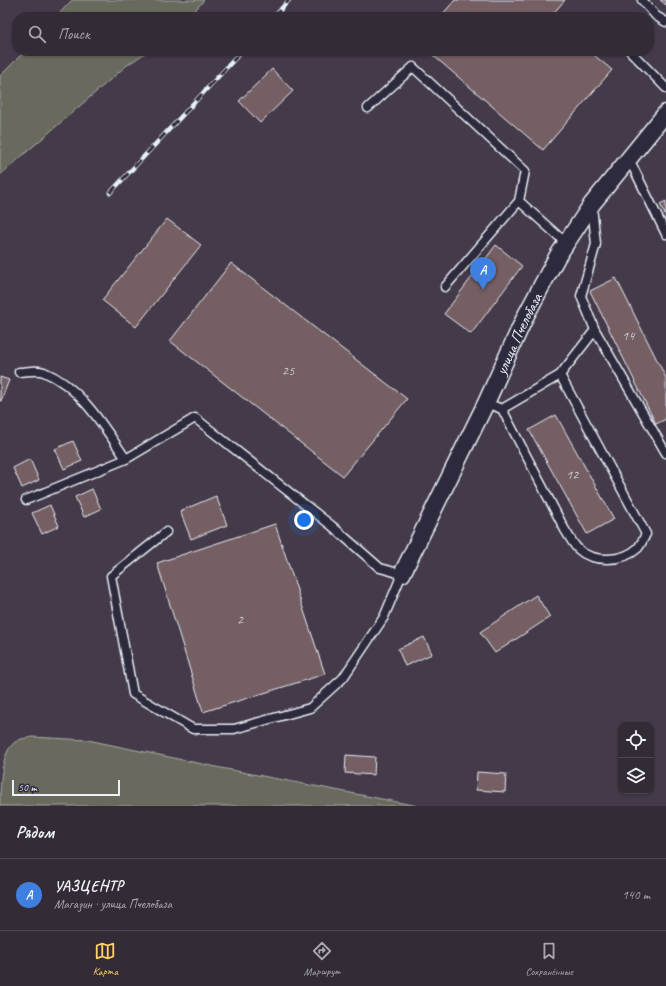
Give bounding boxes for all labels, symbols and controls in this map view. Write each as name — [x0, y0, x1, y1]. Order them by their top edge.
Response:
search box — [12, 12, 654, 56]
icon: search — [26, 23, 48, 45]
text: Поиск — [58, 25, 90, 44]
pin: A — [470, 257, 496, 290]
street label: улица Пчелобаза — [491, 289, 547, 379]
house number: 14 — [622, 327, 636, 344]
house number: 25 — [282, 362, 295, 379]
house number: 12 — [566, 466, 580, 483]
your location — [294, 510, 314, 530]
house number: 2 — [237, 611, 245, 628]
map controls — [618, 722, 654, 794]
button: locate — [618, 722, 654, 758]
button: layers — [618, 758, 654, 794]
scale bar — [12, 778, 120, 797]
text: 50 m — [18, 780, 37, 794]
text: Рядом — [16, 822, 54, 843]
text: УАЗЦЕНТР — [54, 877, 124, 896]
text: A — [26, 887, 32, 903]
text: 140 m — [622, 887, 650, 903]
text: Магазин · улица Пчелобаза — [54, 896, 172, 912]
tab: Карта — [93, 940, 118, 978]
tab: Маршрут — [304, 940, 340, 978]
tab: Сохранённые — [525, 940, 573, 978]

